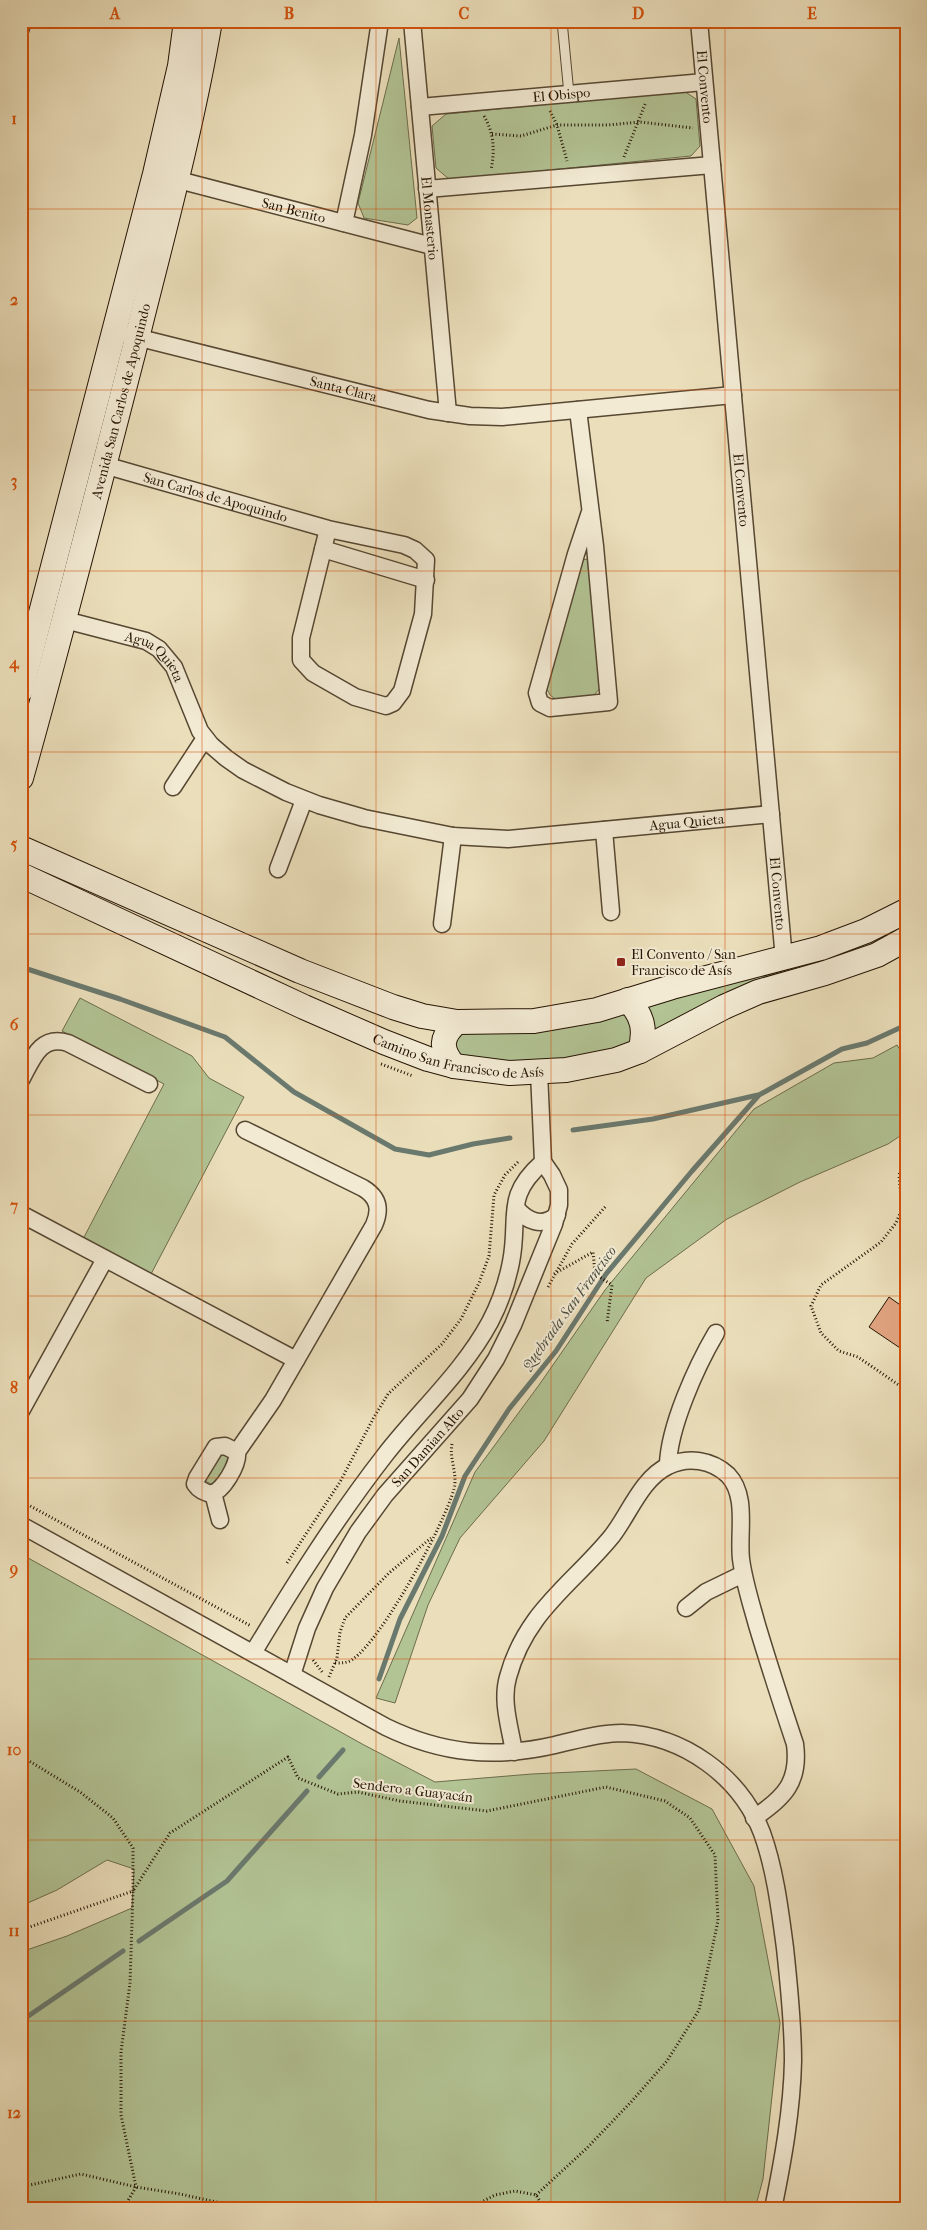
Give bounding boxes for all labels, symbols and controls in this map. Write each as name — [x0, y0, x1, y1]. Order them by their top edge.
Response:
text: A — [109, 4, 121, 23]
text: B — [284, 4, 294, 23]
text: C — [459, 4, 470, 23]
text: D — [632, 4, 644, 23]
text: E — [807, 4, 817, 23]
street label: El Convento — [693, 49, 716, 124]
street label: El Obispo — [532, 84, 591, 106]
text: 1 — [11, 109, 17, 128]
street label: El Monasterio — [417, 176, 442, 261]
street label: San Benito — [260, 194, 327, 227]
text: 2 — [10, 290, 18, 309]
street label: Avenida San Carlos de Apoquindo — [88, 302, 154, 502]
street label: Santa Clara — [308, 373, 379, 406]
street label: El Convento — [729, 453, 753, 528]
street label: San Carlos de Apoquindo — [141, 469, 289, 526]
text: 3 — [11, 471, 17, 491]
street label: Agua Quieta — [122, 628, 187, 685]
text: 4 — [8, 653, 20, 673]
street label: Agua Quieta — [647, 810, 726, 835]
text: 5 — [11, 834, 18, 853]
street label: El Convento — [766, 856, 789, 931]
place label: El Convento / San Francisco de Asís — [631, 946, 736, 979]
marker: El Convento / San Francisco de Asís — [615, 956, 627, 968]
text: 6 — [10, 1015, 19, 1034]
street label: Camino San Francisco de Asís — [370, 1030, 544, 1082]
text: 7 — [9, 1196, 18, 1215]
water label: Quebrada San Francisco — [517, 1242, 620, 1374]
text: 8 — [10, 1378, 18, 1397]
street label: San Damian Alto — [388, 1404, 467, 1491]
text: 9 — [9, 1559, 18, 1579]
text: 10 — [7, 1740, 21, 1759]
street label: Sendero a Guayacán — [352, 1775, 474, 1806]
text: 11 — [8, 1921, 20, 1940]
text: 12 — [7, 2103, 21, 2122]

